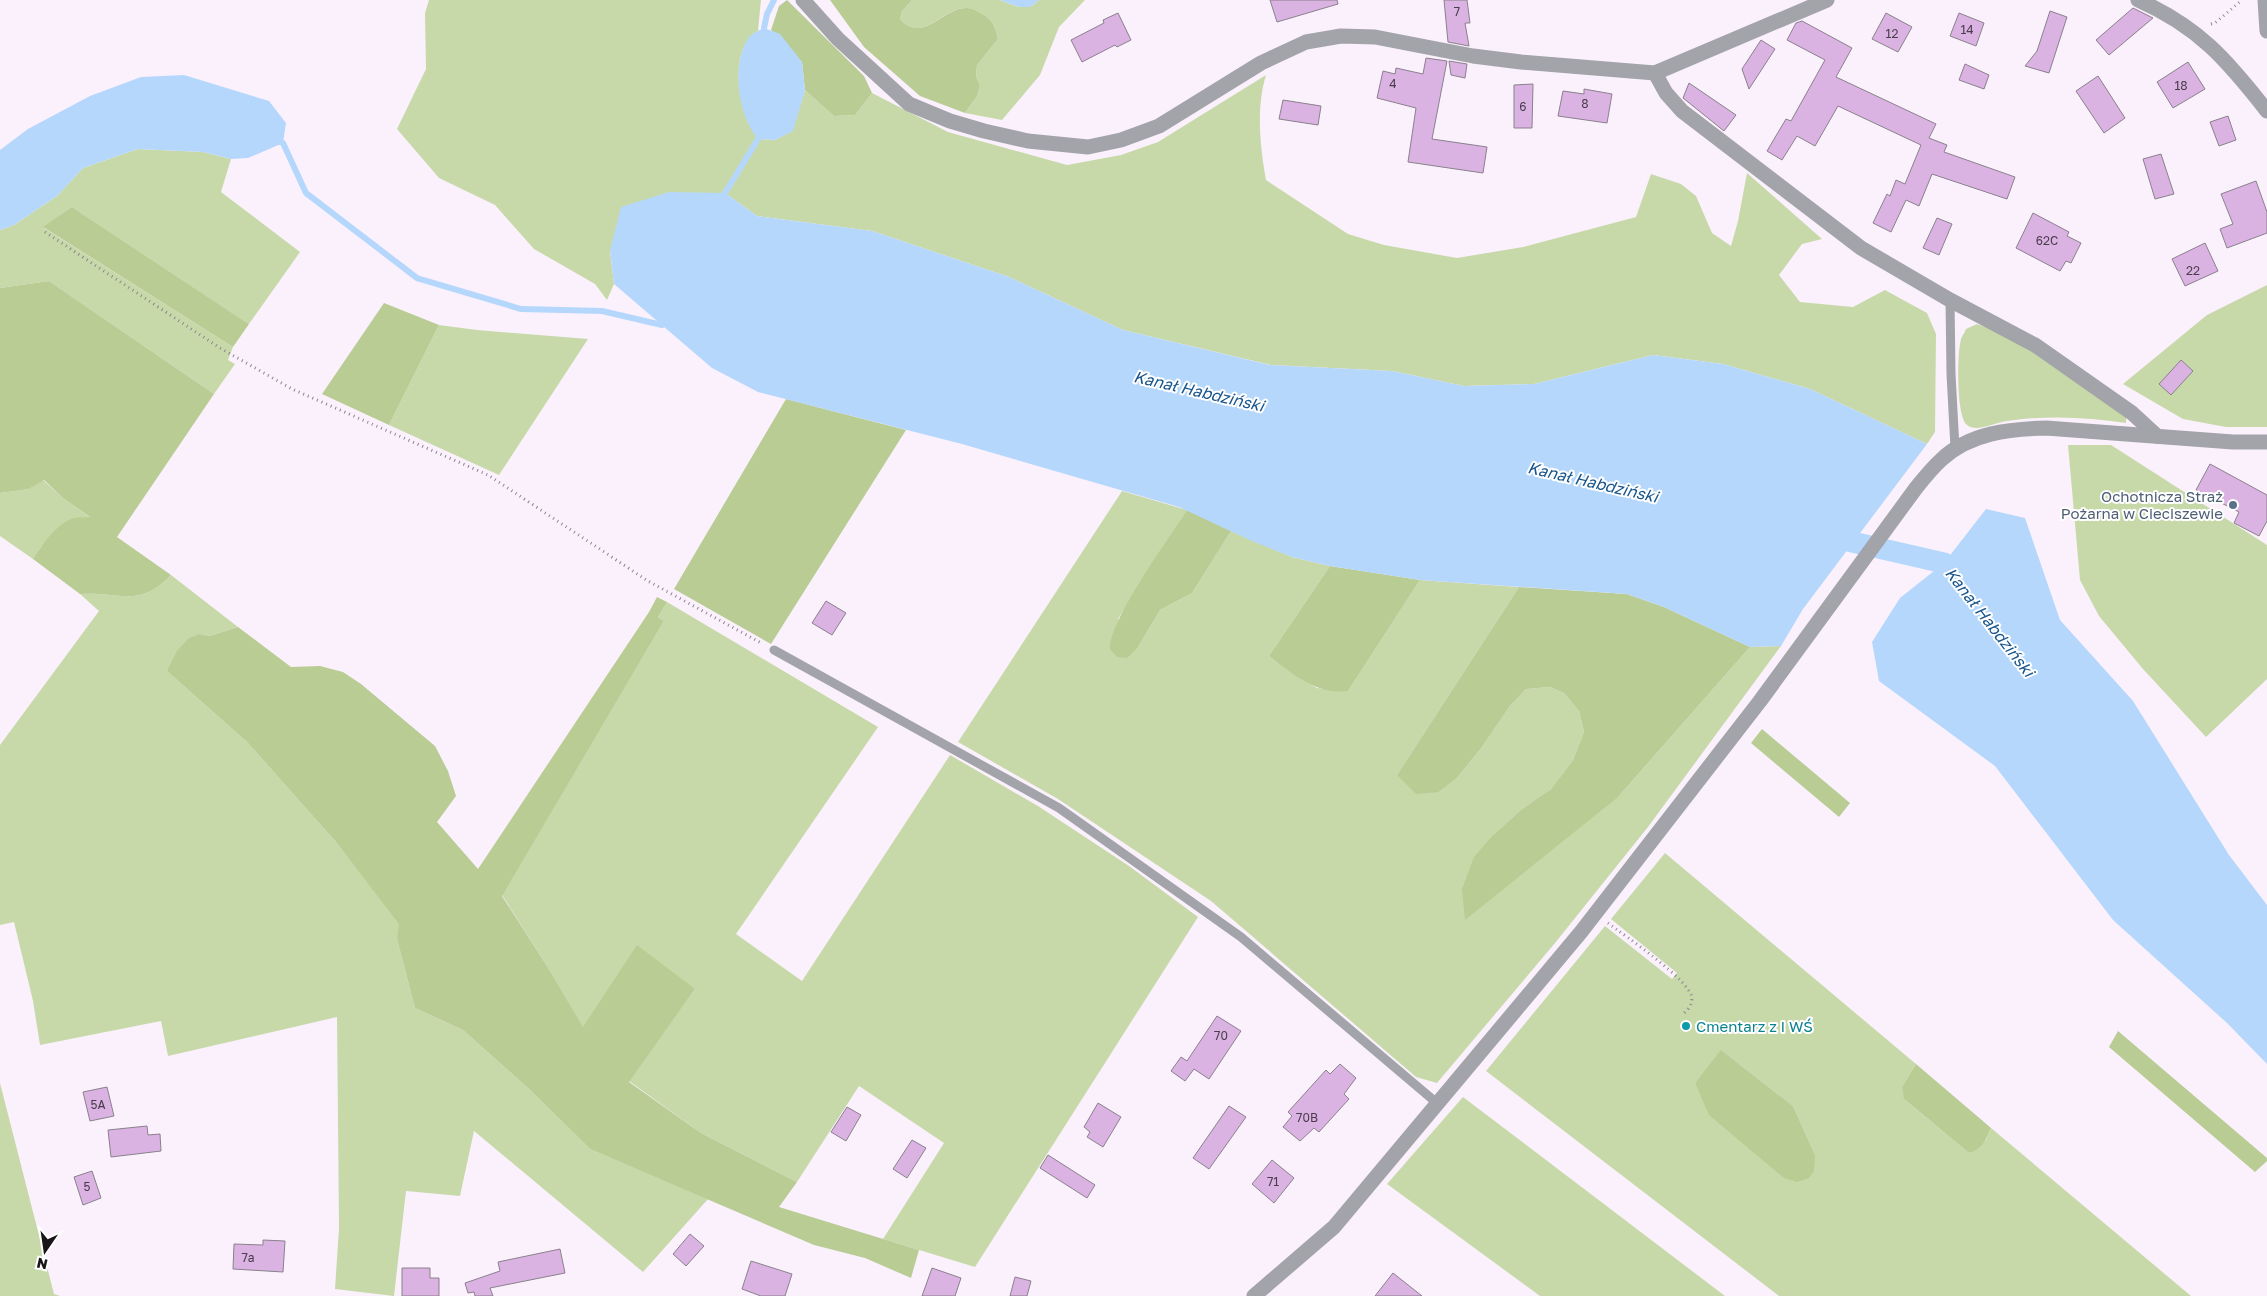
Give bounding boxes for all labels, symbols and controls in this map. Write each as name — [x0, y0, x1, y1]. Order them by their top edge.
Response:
house number: 7 — [1454, 4, 1460, 19]
house number: 14 — [1960, 22, 1974, 37]
house number: 12 — [1886, 26, 1898, 41]
house number: 4 — [1389, 76, 1397, 91]
house number: 18 — [2174, 78, 2188, 93]
house number: 8 — [1581, 96, 1589, 111]
house number: 6 — [1519, 99, 1527, 114]
house number: 62C — [2036, 233, 2058, 248]
house number: 22 — [2186, 263, 2200, 278]
water label: Kanał Habdziński — [1132, 366, 1268, 416]
water label: Kanał Habdziński — [1526, 457, 1662, 507]
place label: Ochotnicza Straż Pożarna w Cieciszewie — [2061, 487, 2223, 522]
marker: Ochotnicza Straż Pożarna w Cieciszewie — [2227, 499, 2239, 511]
water label: Kanał Habdziński — [1941, 563, 2040, 682]
place label: Cmentarz z I WŚ — [1696, 1017, 1813, 1035]
marker: Cmentarz z I WŚ — [1680, 1020, 1692, 1032]
house number: 70 — [1214, 1028, 1228, 1043]
house number: 5A — [90, 1097, 106, 1112]
house number: 70B — [1296, 1110, 1318, 1125]
house number: 71 — [1267, 1174, 1279, 1189]
house number: 5 — [84, 1179, 91, 1194]
north arrow — [20, 1226, 70, 1276]
house number: 7a — [241, 1250, 255, 1265]
text: N — [35, 1255, 49, 1274]

